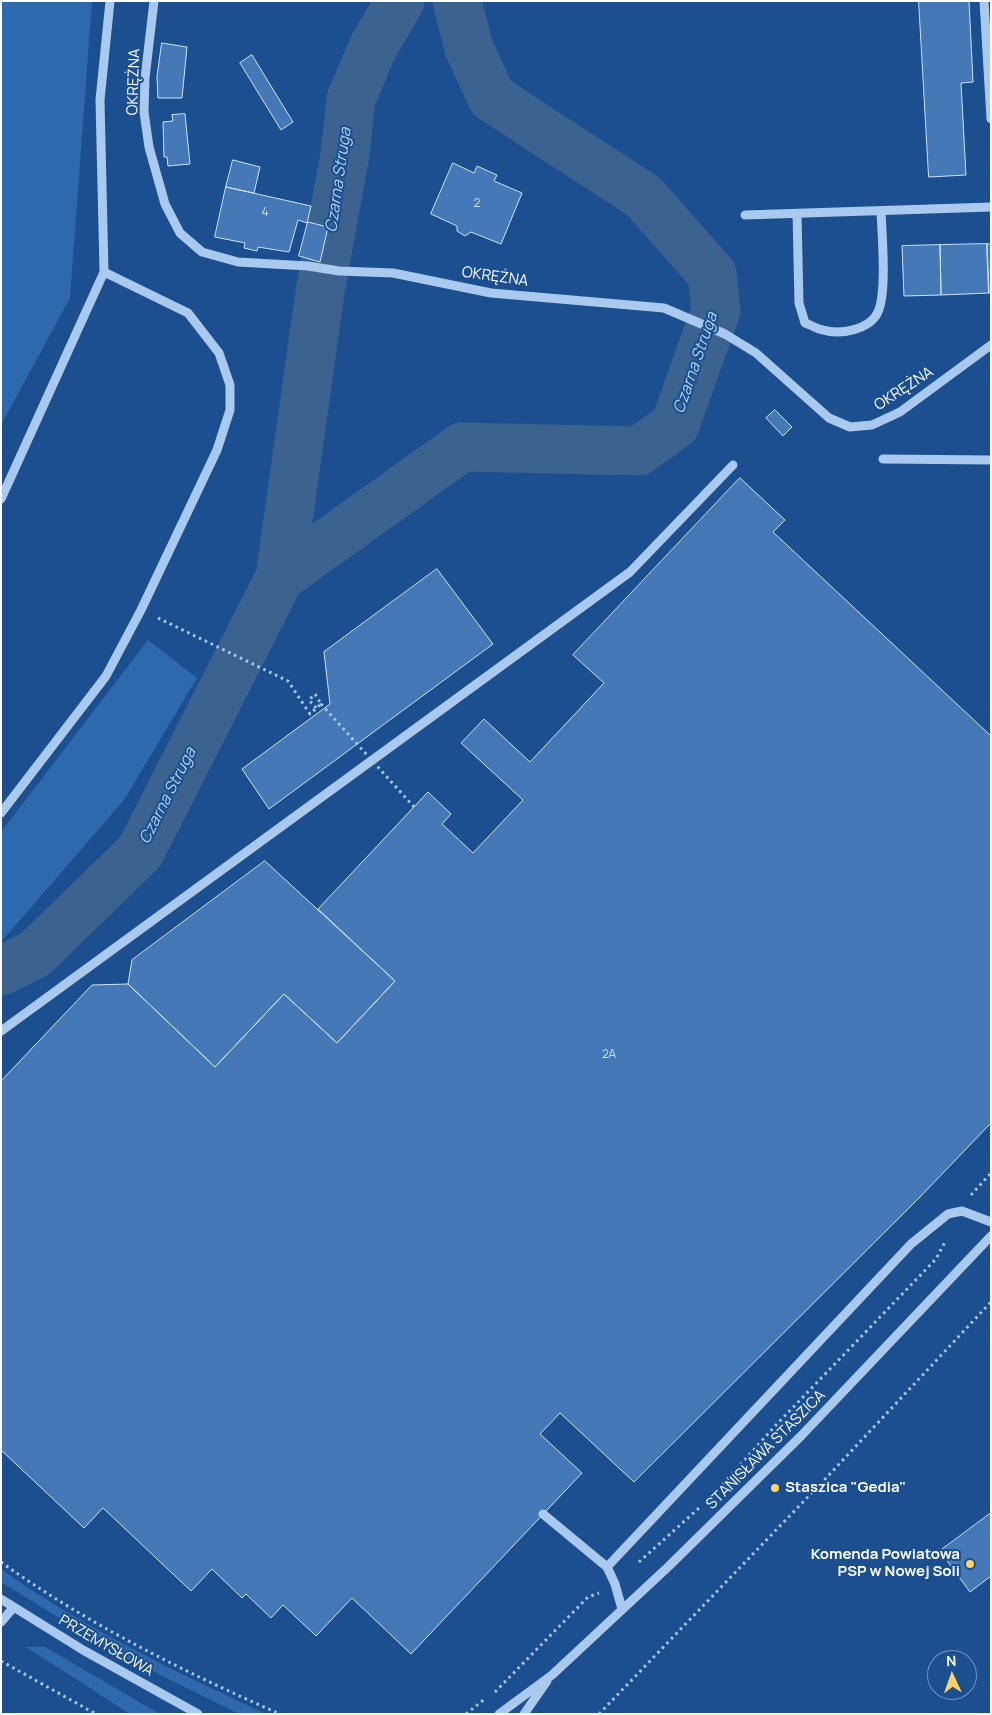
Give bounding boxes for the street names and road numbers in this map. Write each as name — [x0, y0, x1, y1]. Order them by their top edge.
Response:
street label: OKRĘŻNA — [124, 48, 144, 116]
street label: OKRĘŻNA — [461, 263, 529, 291]
street label: OKRĘŻNA — [871, 363, 937, 415]
street label: STANISŁAWA STASZICA — [703, 1387, 829, 1513]
street label: PRZEMYSŁOWA — [55, 1612, 157, 1680]

